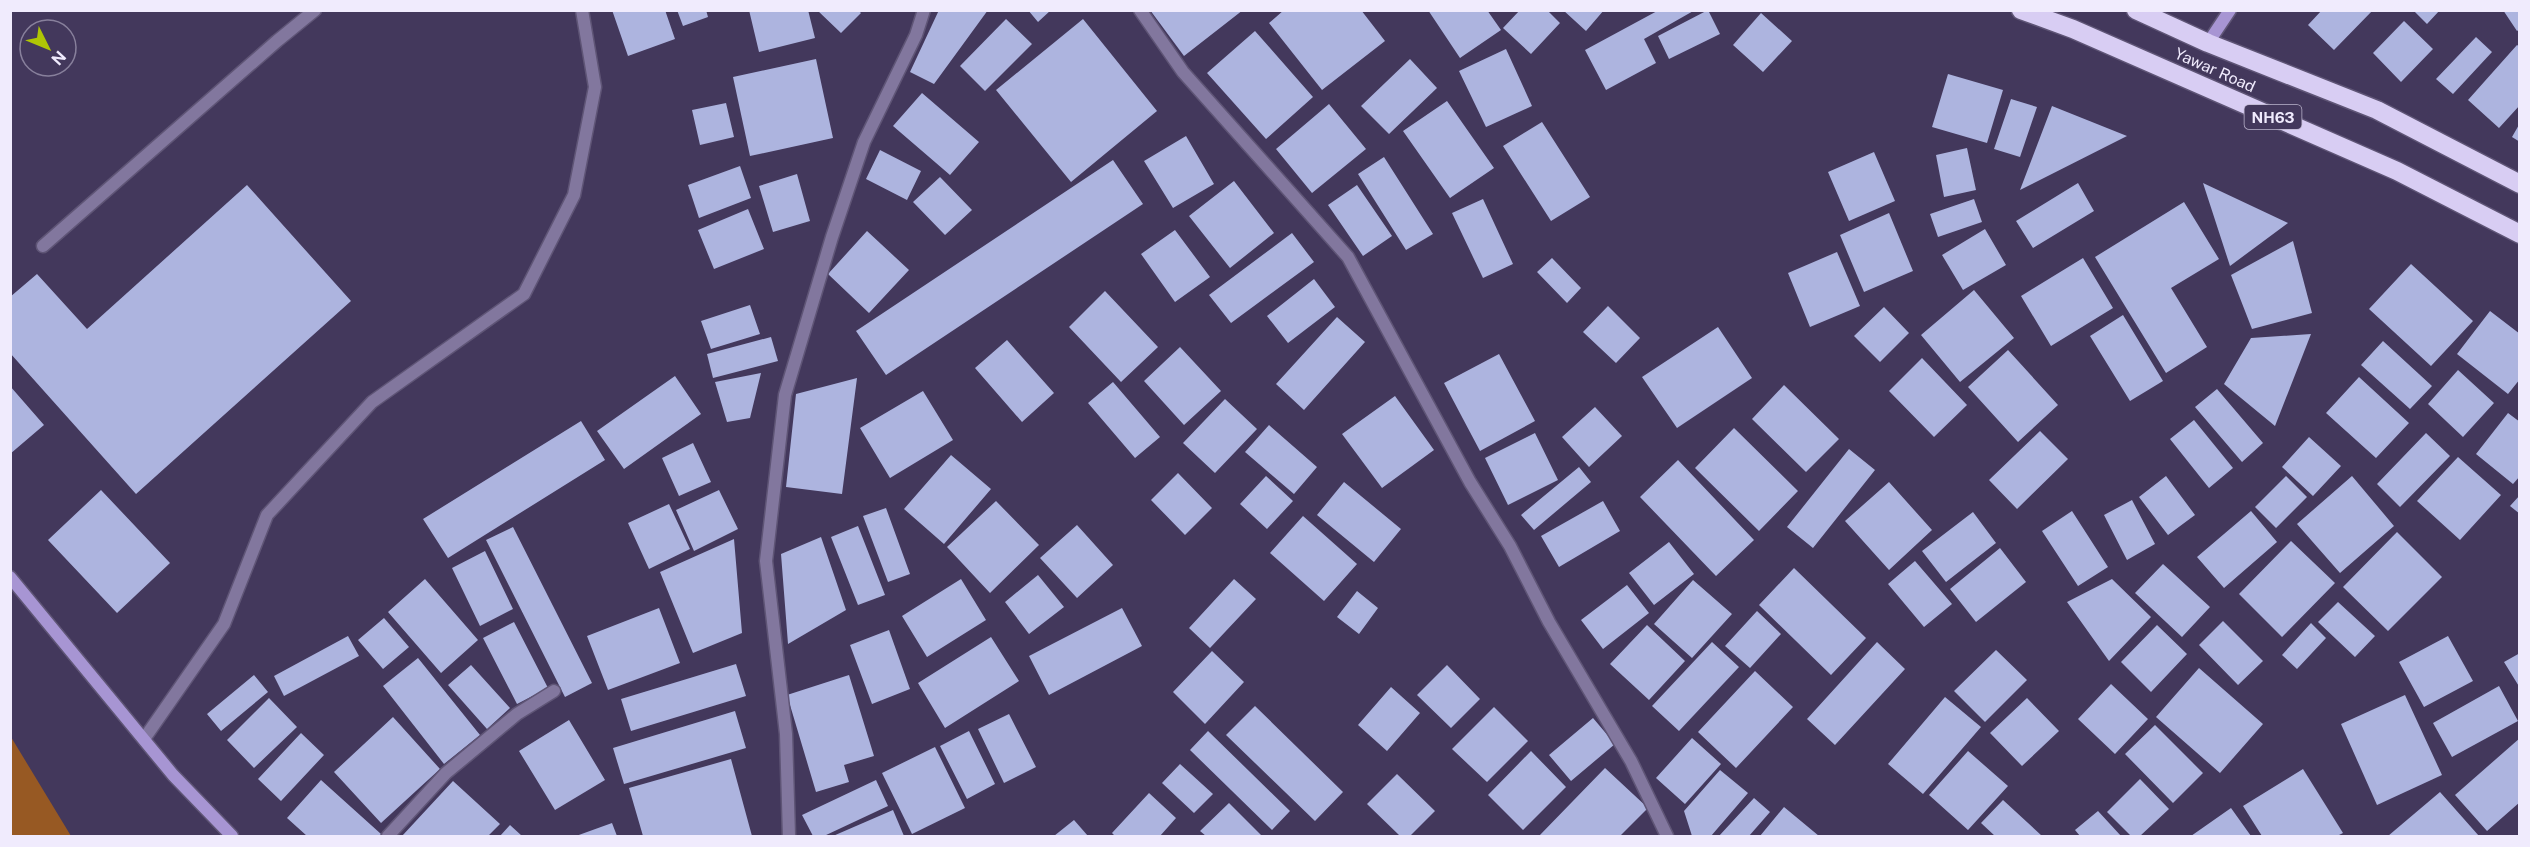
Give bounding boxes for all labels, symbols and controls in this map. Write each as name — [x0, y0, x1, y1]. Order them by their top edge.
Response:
north arrow — [18, 18, 78, 78]
street label: Yawar Road — [2172, 44, 2258, 96]
text: N — [47, 47, 70, 69]
road number: NH63 — [2244, 105, 2302, 129]

